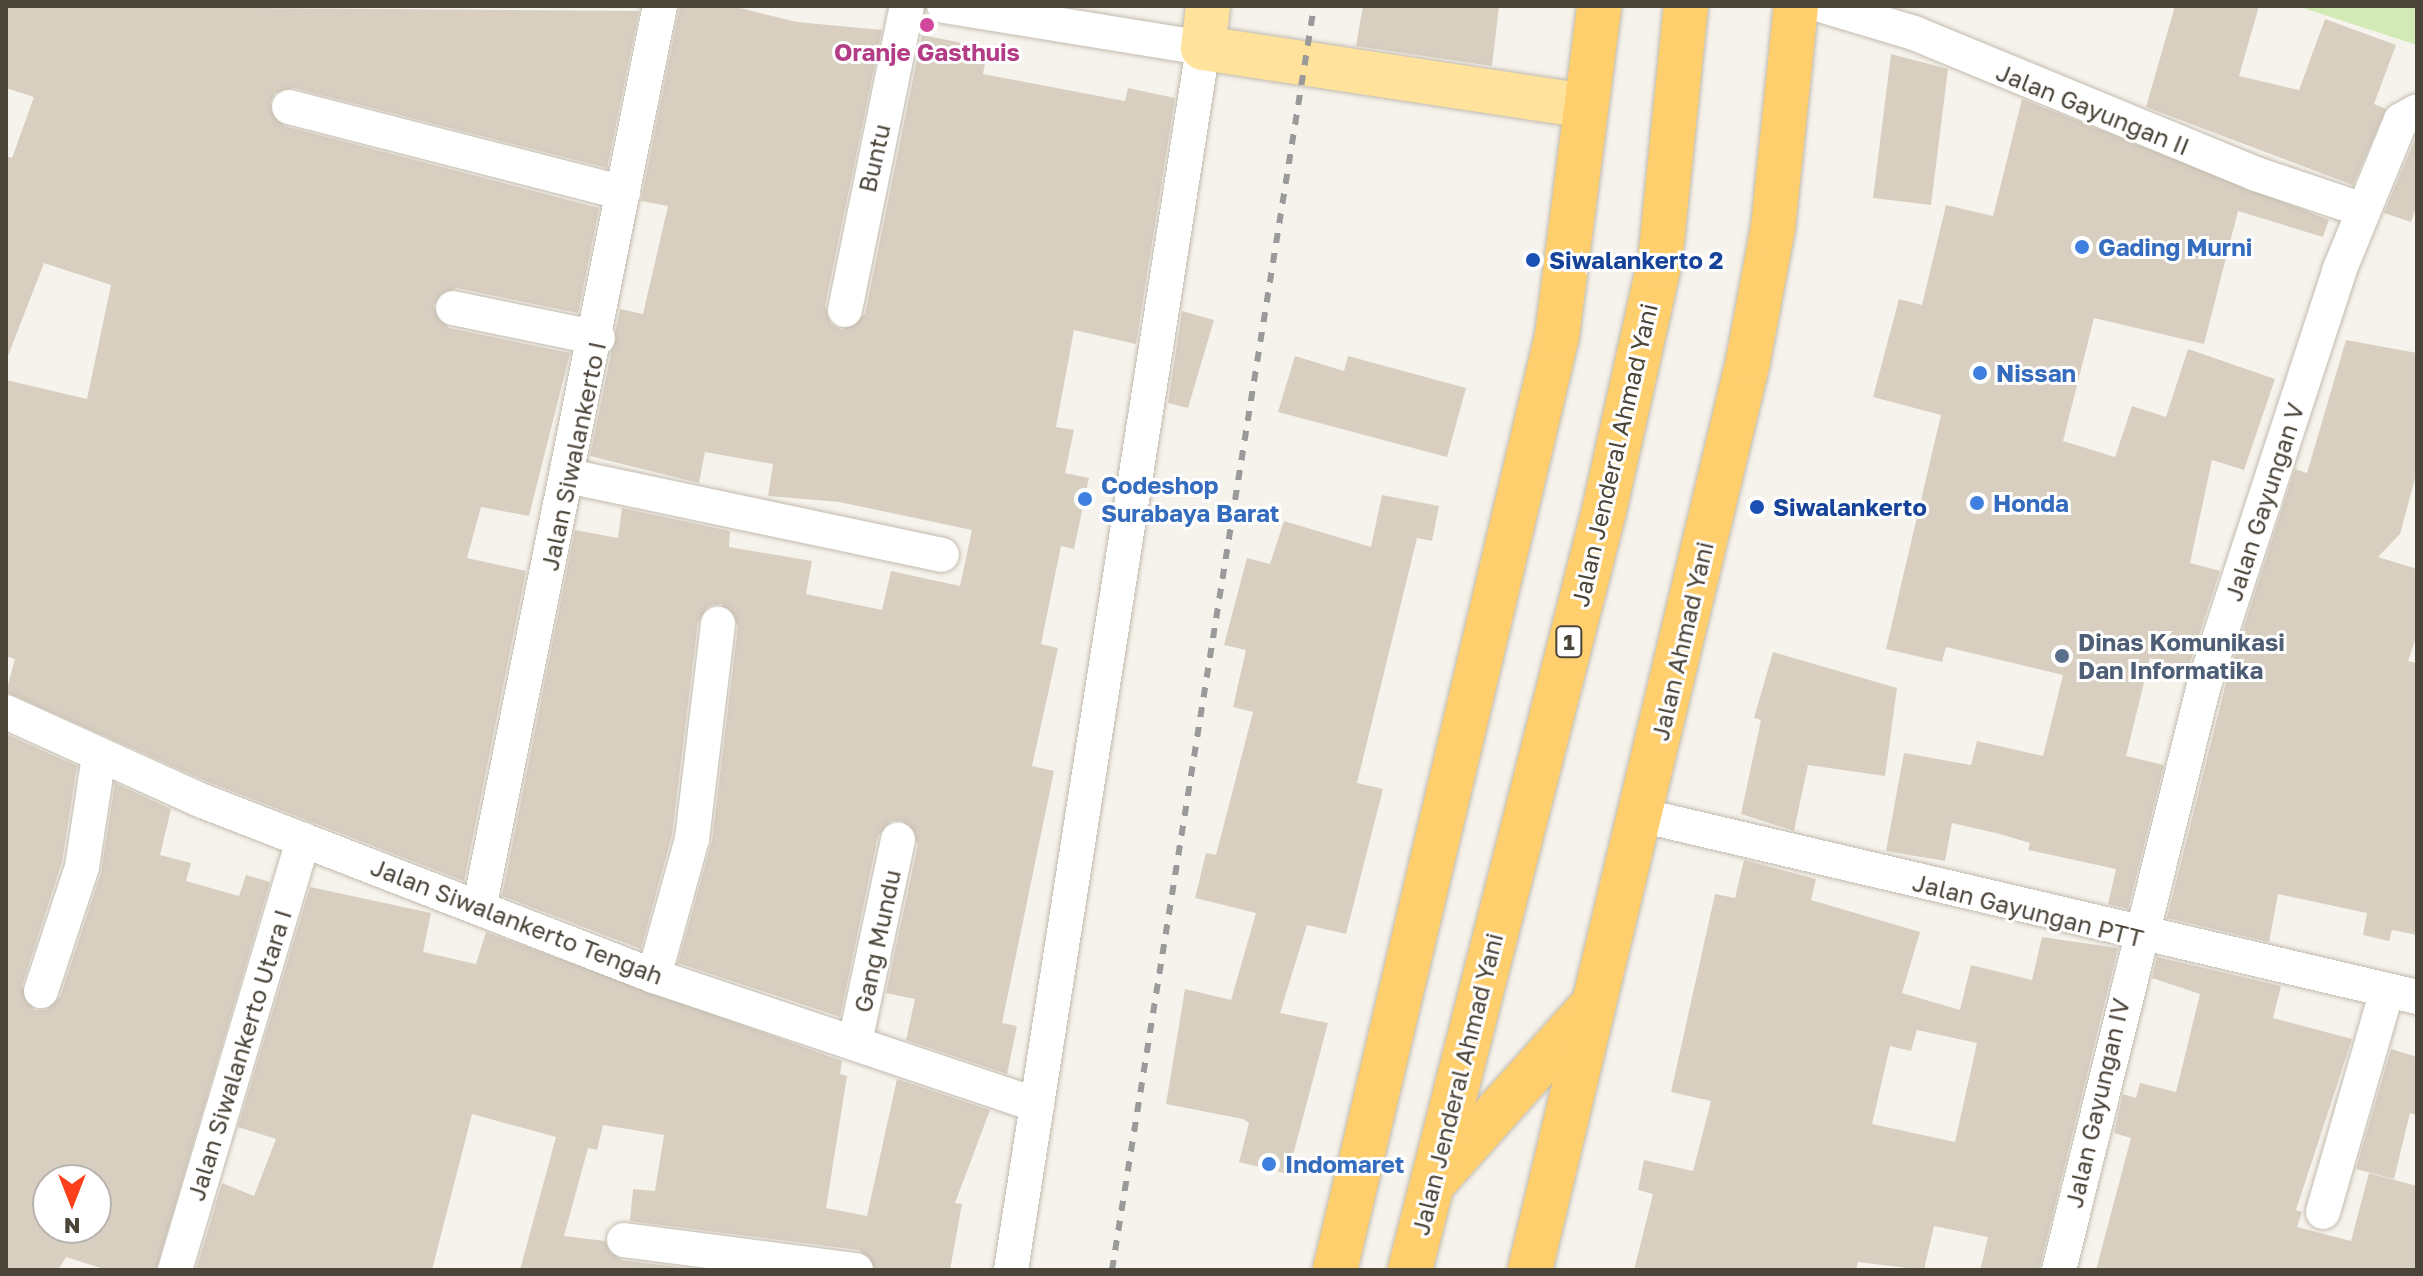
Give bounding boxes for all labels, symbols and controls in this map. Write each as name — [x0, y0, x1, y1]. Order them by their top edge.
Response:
marker: Oranje Gasthuis — [918, 16, 936, 34]
place label: Oranje Gasthuis — [834, 38, 1020, 66]
street label: Jalan Gayungan II — [1992, 57, 2194, 161]
street label: Buntu — [852, 121, 896, 195]
place label: Gading Murni — [2098, 233, 2252, 261]
marker: Gading Murni — [2073, 238, 2091, 256]
place label: Siwalankerto 2 — [1549, 246, 1723, 274]
marker: Siwalankerto 2 — [1524, 251, 1542, 269]
street label: Jalan Jenderal Ahmad Yani — [1565, 300, 1663, 610]
street label: Jalan Siwalankerto I — [535, 339, 611, 573]
place label: Nissan — [1996, 359, 2076, 387]
marker: Nissan — [1971, 364, 1989, 382]
street label: Jalan Gayungan V — [2218, 399, 2310, 605]
place label: Codeshop Surabaya Barat — [1101, 471, 1279, 527]
place label: Honda — [1993, 489, 2069, 517]
marker: Codeshop Surabaya Barat — [1076, 490, 1094, 508]
place label: Siwalankerto — [1773, 493, 1927, 521]
marker: Honda — [1968, 494, 1986, 512]
marker: Siwalankerto — [1748, 498, 1766, 516]
street label: Jalan Ahmad Yani — [1645, 539, 1719, 743]
road number: 1 — [1555, 624, 1583, 660]
place label: Dinas Komunikasi Dan Informatika — [2078, 628, 2285, 684]
marker: Dinas Komunikasi Dan Informatika — [2053, 647, 2071, 665]
street label: Jalan Siwalankerto Tengah — [367, 852, 667, 990]
street label: Gang Mundu — [848, 867, 906, 1015]
street label: Jalan Gayungan PTT — [1910, 867, 2146, 953]
street label: Jalan Siwalankerto Utara I — [181, 906, 297, 1204]
street label: Jalan Jenderal Ahmad Yani — [1405, 930, 1509, 1238]
street label: Jalan Gayungan IV — [2059, 995, 2135, 1211]
place label: Indomaret — [1285, 1150, 1404, 1178]
marker: Indomaret — [1260, 1155, 1278, 1173]
north arrow — [32, 1164, 112, 1244]
text: N — [64, 1213, 80, 1240]

